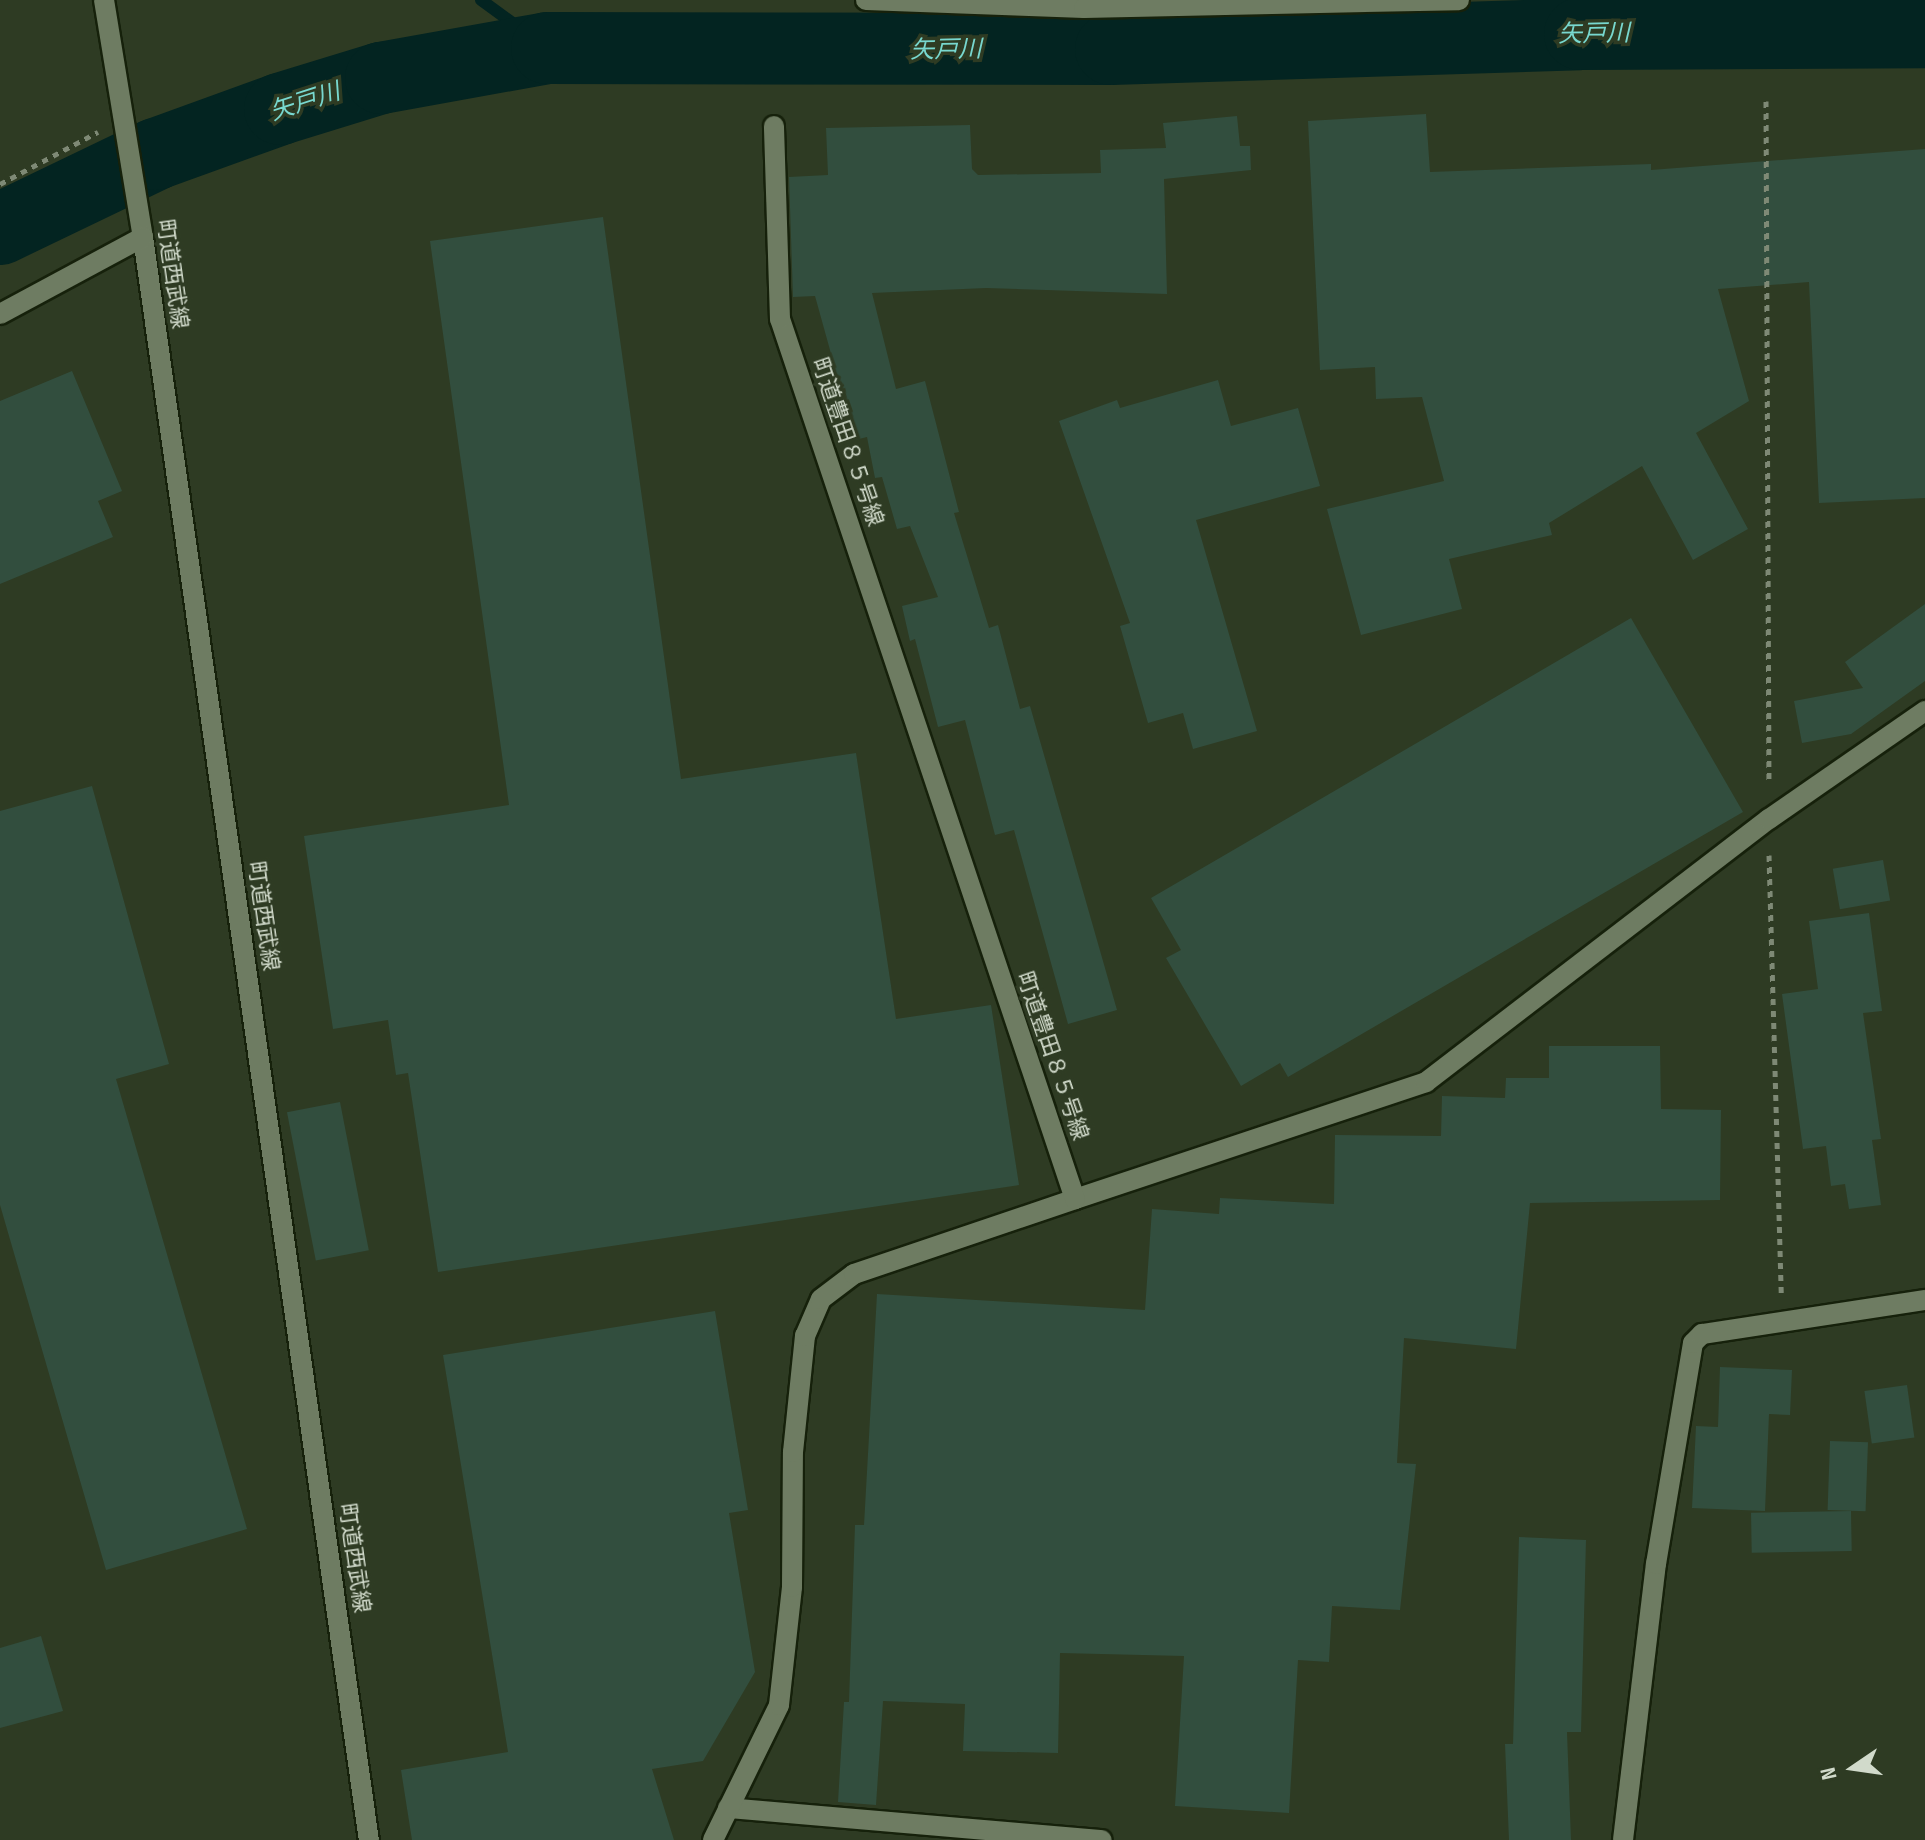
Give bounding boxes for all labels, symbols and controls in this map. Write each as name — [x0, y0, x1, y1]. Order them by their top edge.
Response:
water label: 矢戸川 — [1558, 19, 1630, 49]
water label: 矢戸川 — [910, 35, 982, 65]
water label: 矢戸川 — [266, 77, 344, 127]
street label: 町道西武線 — [151, 218, 193, 330]
street label: 町道豊田８５号線 — [806, 354, 888, 530]
street label: 町道西武線 — [242, 860, 284, 972]
street label: 町道豊田８５号線 — [1011, 968, 1093, 1144]
street label: 町道西武線 — [333, 1502, 375, 1614]
north arrow — [1813, 1728, 1893, 1808]
text: N — [1815, 1765, 1844, 1782]

